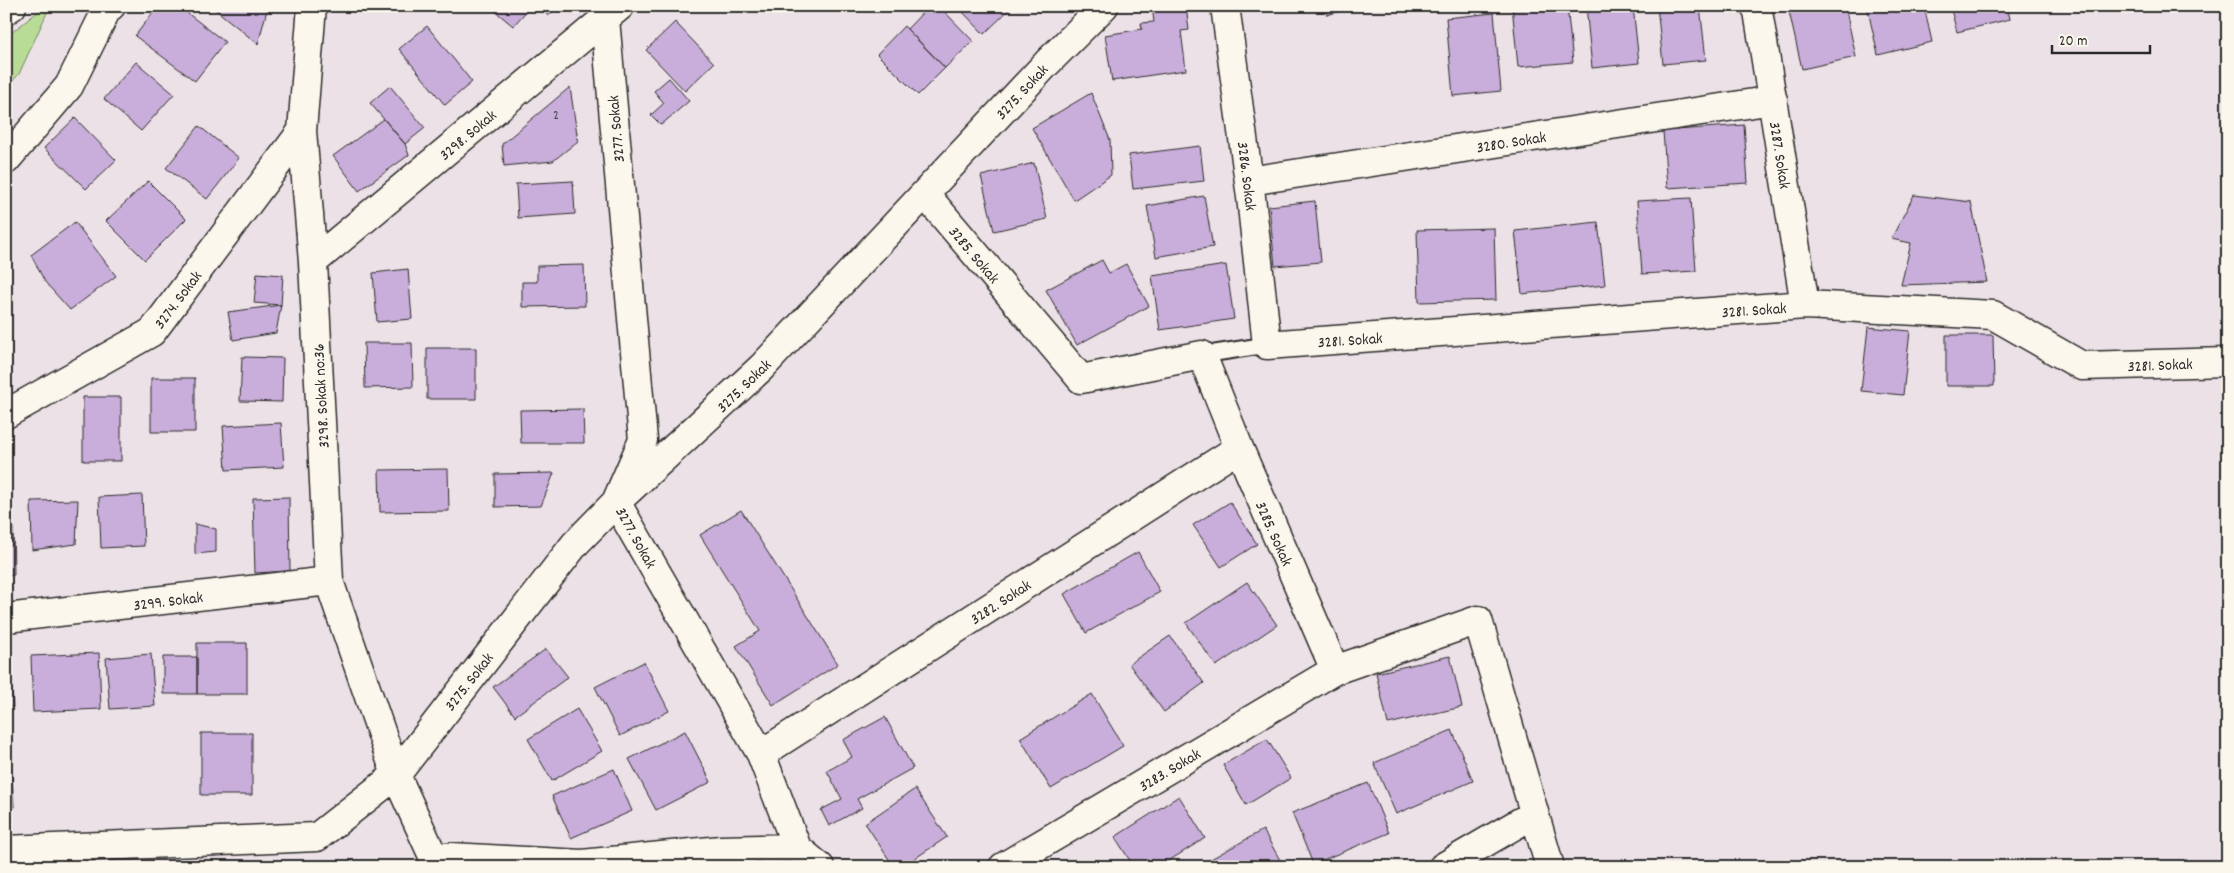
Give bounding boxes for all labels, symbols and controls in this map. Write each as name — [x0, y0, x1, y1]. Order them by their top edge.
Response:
scale bar — [2052, 22, 2149, 54]
text: 20 m — [2059, 31, 2087, 53]
street label: 3275. Sokak — [991, 60, 1055, 126]
street label: 3277. Sokak — [603, 94, 632, 163]
street label: 3298. Sokak — [435, 105, 502, 167]
house number: 2 — [553, 106, 559, 126]
street label: 3287. Sokak — [1762, 120, 1795, 191]
street label: 3280. Sokak — [1475, 127, 1548, 160]
street label: 3286. Sokak — [1230, 140, 1261, 212]
street label: 3285. Sokak — [942, 222, 1004, 289]
street label: 3274. Sokak — [149, 266, 209, 335]
street label: 3281. Sokak — [1721, 298, 1787, 325]
street label: 3281. Sokak — [1317, 328, 1383, 355]
street label: 3298. Sokak no:36 — [308, 343, 337, 449]
street label: 3281. Sokak — [2127, 354, 2193, 379]
street label: 3275. Sokak — [712, 355, 777, 419]
street label: 3285. Sokak — [1248, 498, 1297, 570]
street label: 3277. Sokak — [608, 503, 661, 573]
street label: 3282. Sokak — [966, 575, 1036, 631]
street label: 3299. Sokak — [132, 587, 204, 618]
street label: 3275. Sokak — [440, 648, 500, 717]
street label: 3283. Sokak — [1135, 744, 1206, 799]

